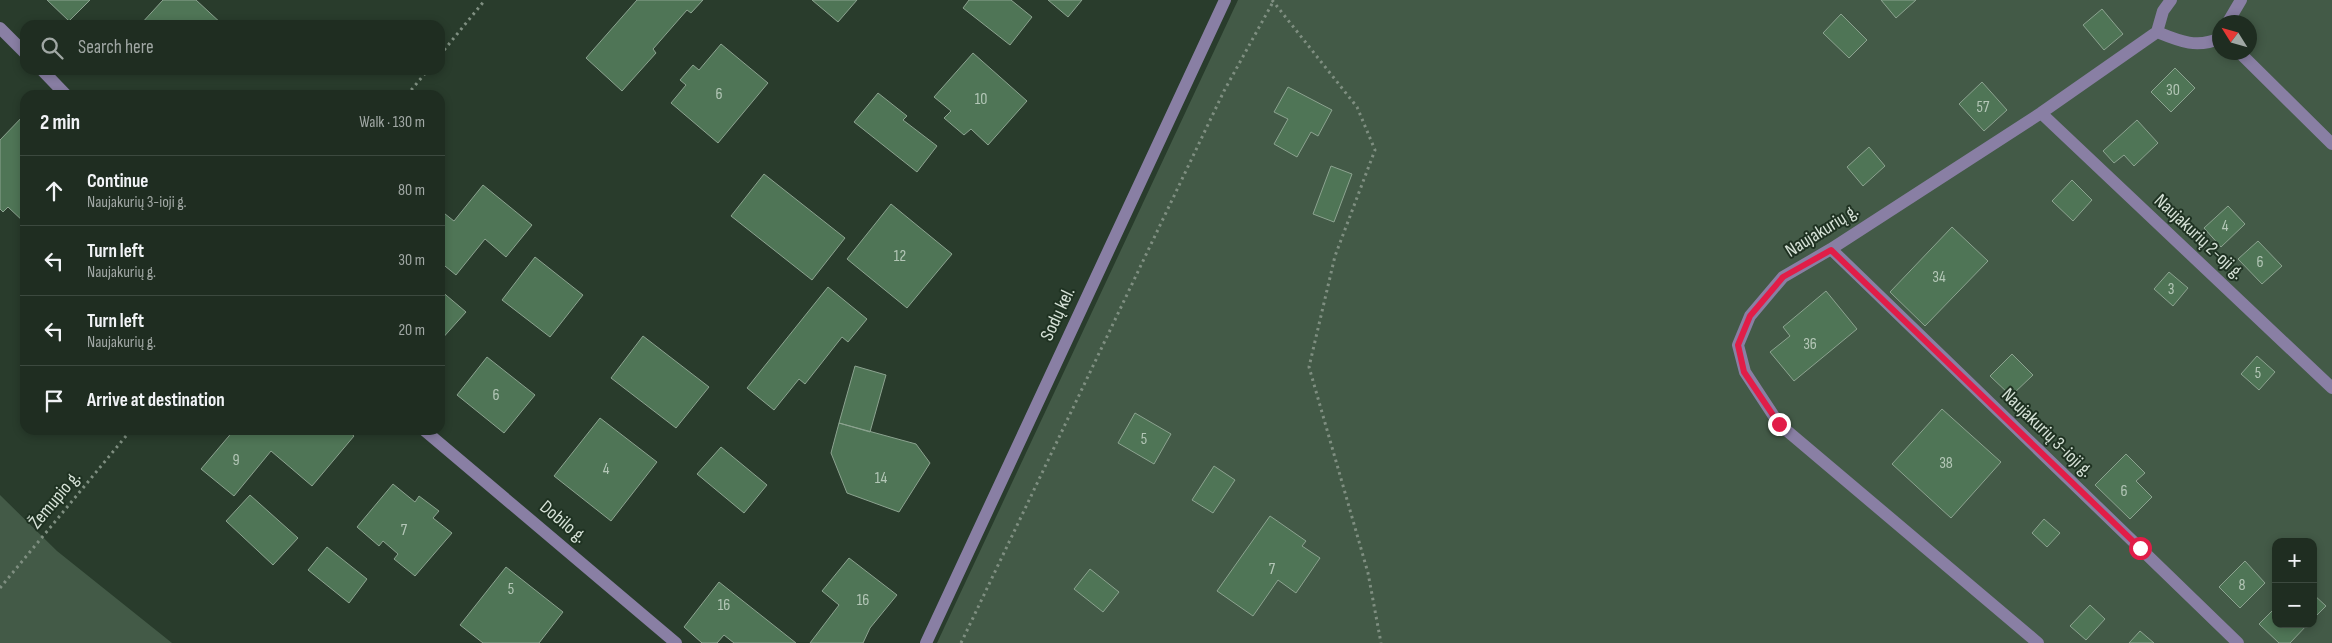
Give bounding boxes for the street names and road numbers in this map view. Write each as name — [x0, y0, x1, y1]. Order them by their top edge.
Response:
street label: Naujakurių 2-oji g. — [2149, 189, 2249, 285]
street label: Naujakurių g. — [1781, 200, 1863, 262]
street label: Sodų kel. — [1036, 283, 1080, 345]
street label: Naujakurių 3-ioji g. — [1996, 384, 2098, 482]
street label: Žemupio g. — [24, 466, 86, 534]
street label: Dobilo g. — [535, 496, 591, 548]

